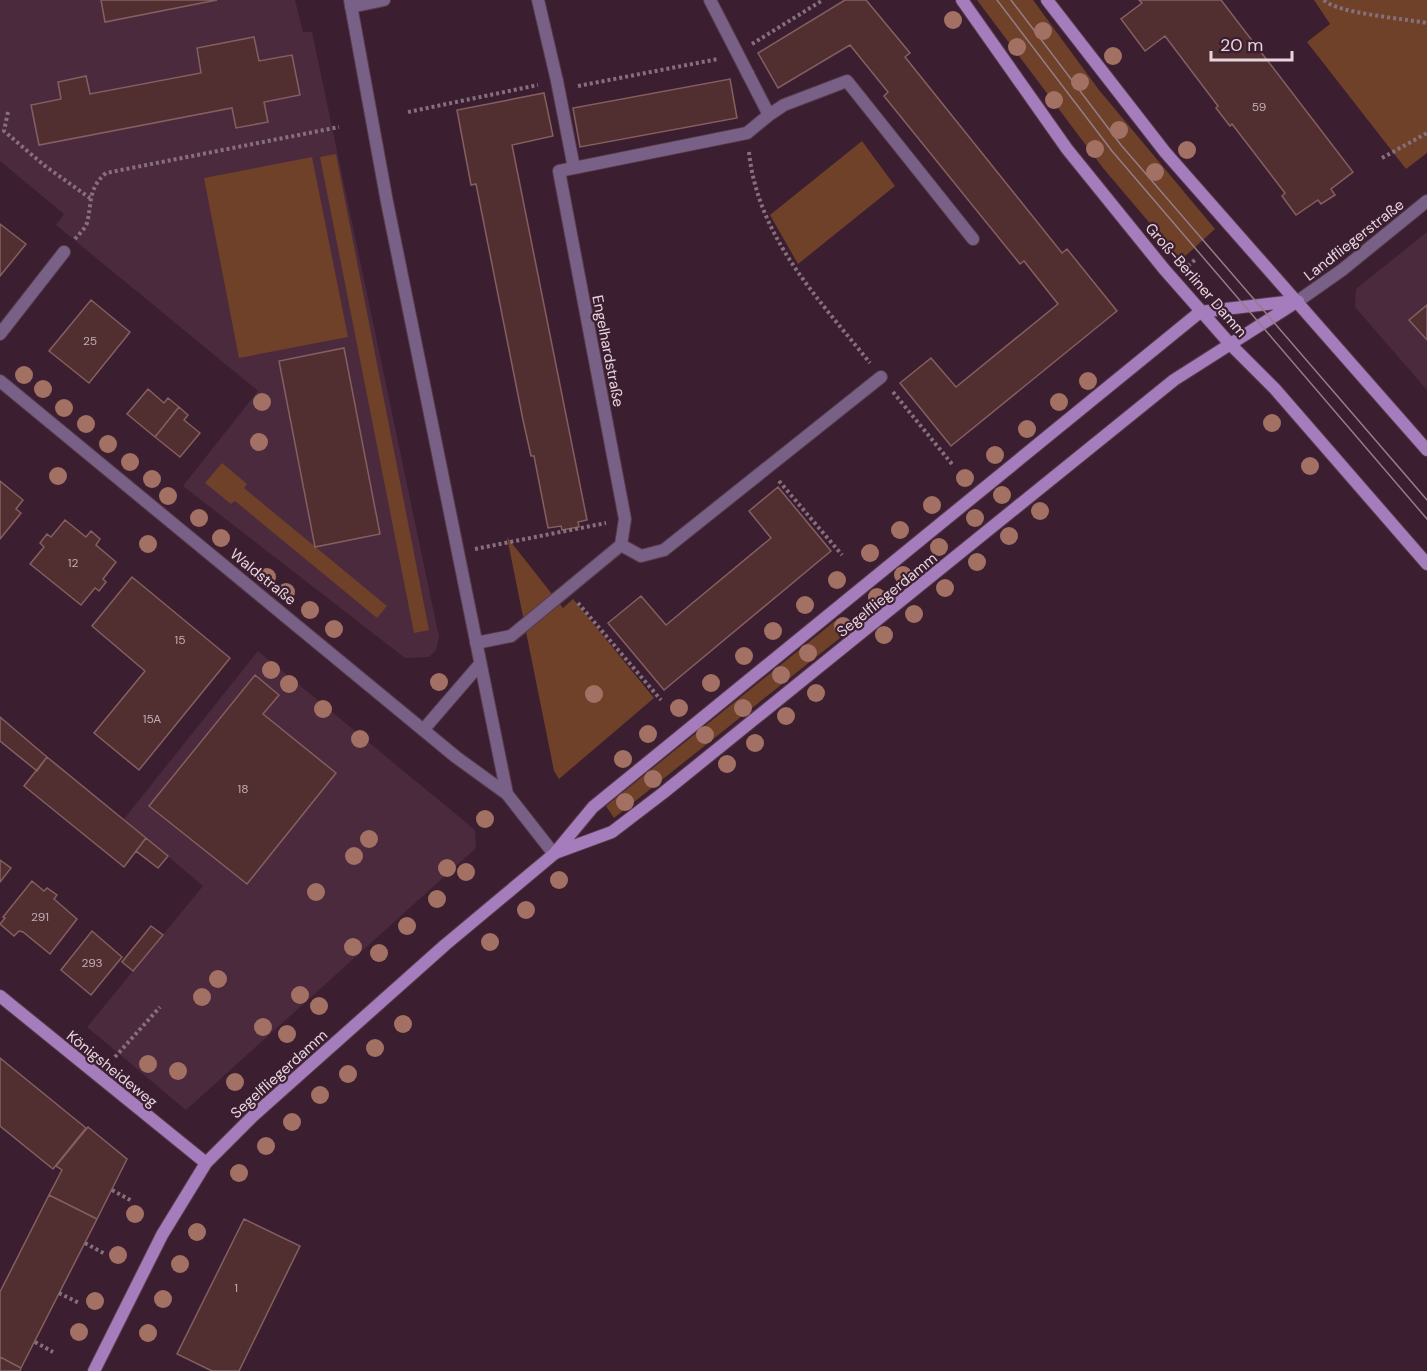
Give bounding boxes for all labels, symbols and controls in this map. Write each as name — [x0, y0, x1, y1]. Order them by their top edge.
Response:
scale bar — [1211, 24, 1292, 62]
text: 20 m — [1220, 33, 1263, 57]
house number: 59 — [1252, 99, 1266, 115]
street label: Landfliegerstraße — [1300, 195, 1408, 285]
street label: Groß-Berliner Damm — [1141, 219, 1251, 341]
street label: Engelhardstraße — [587, 293, 629, 409]
house number: 25 — [83, 333, 97, 349]
street label: Waldstraße — [226, 544, 300, 610]
street label: Segelfliegerdamm — [833, 548, 941, 642]
house number: 12 — [68, 555, 78, 571]
house number: 15 — [174, 632, 186, 648]
house number: 15A — [143, 711, 161, 727]
house number: 18 — [237, 781, 249, 797]
house number: 291 — [31, 909, 49, 925]
house number: 293 — [81, 955, 103, 971]
street label: Segelfliegerdamm — [226, 1025, 332, 1123]
street label: Königsheideweg — [62, 1026, 162, 1112]
house number: 1 — [234, 1280, 238, 1296]

